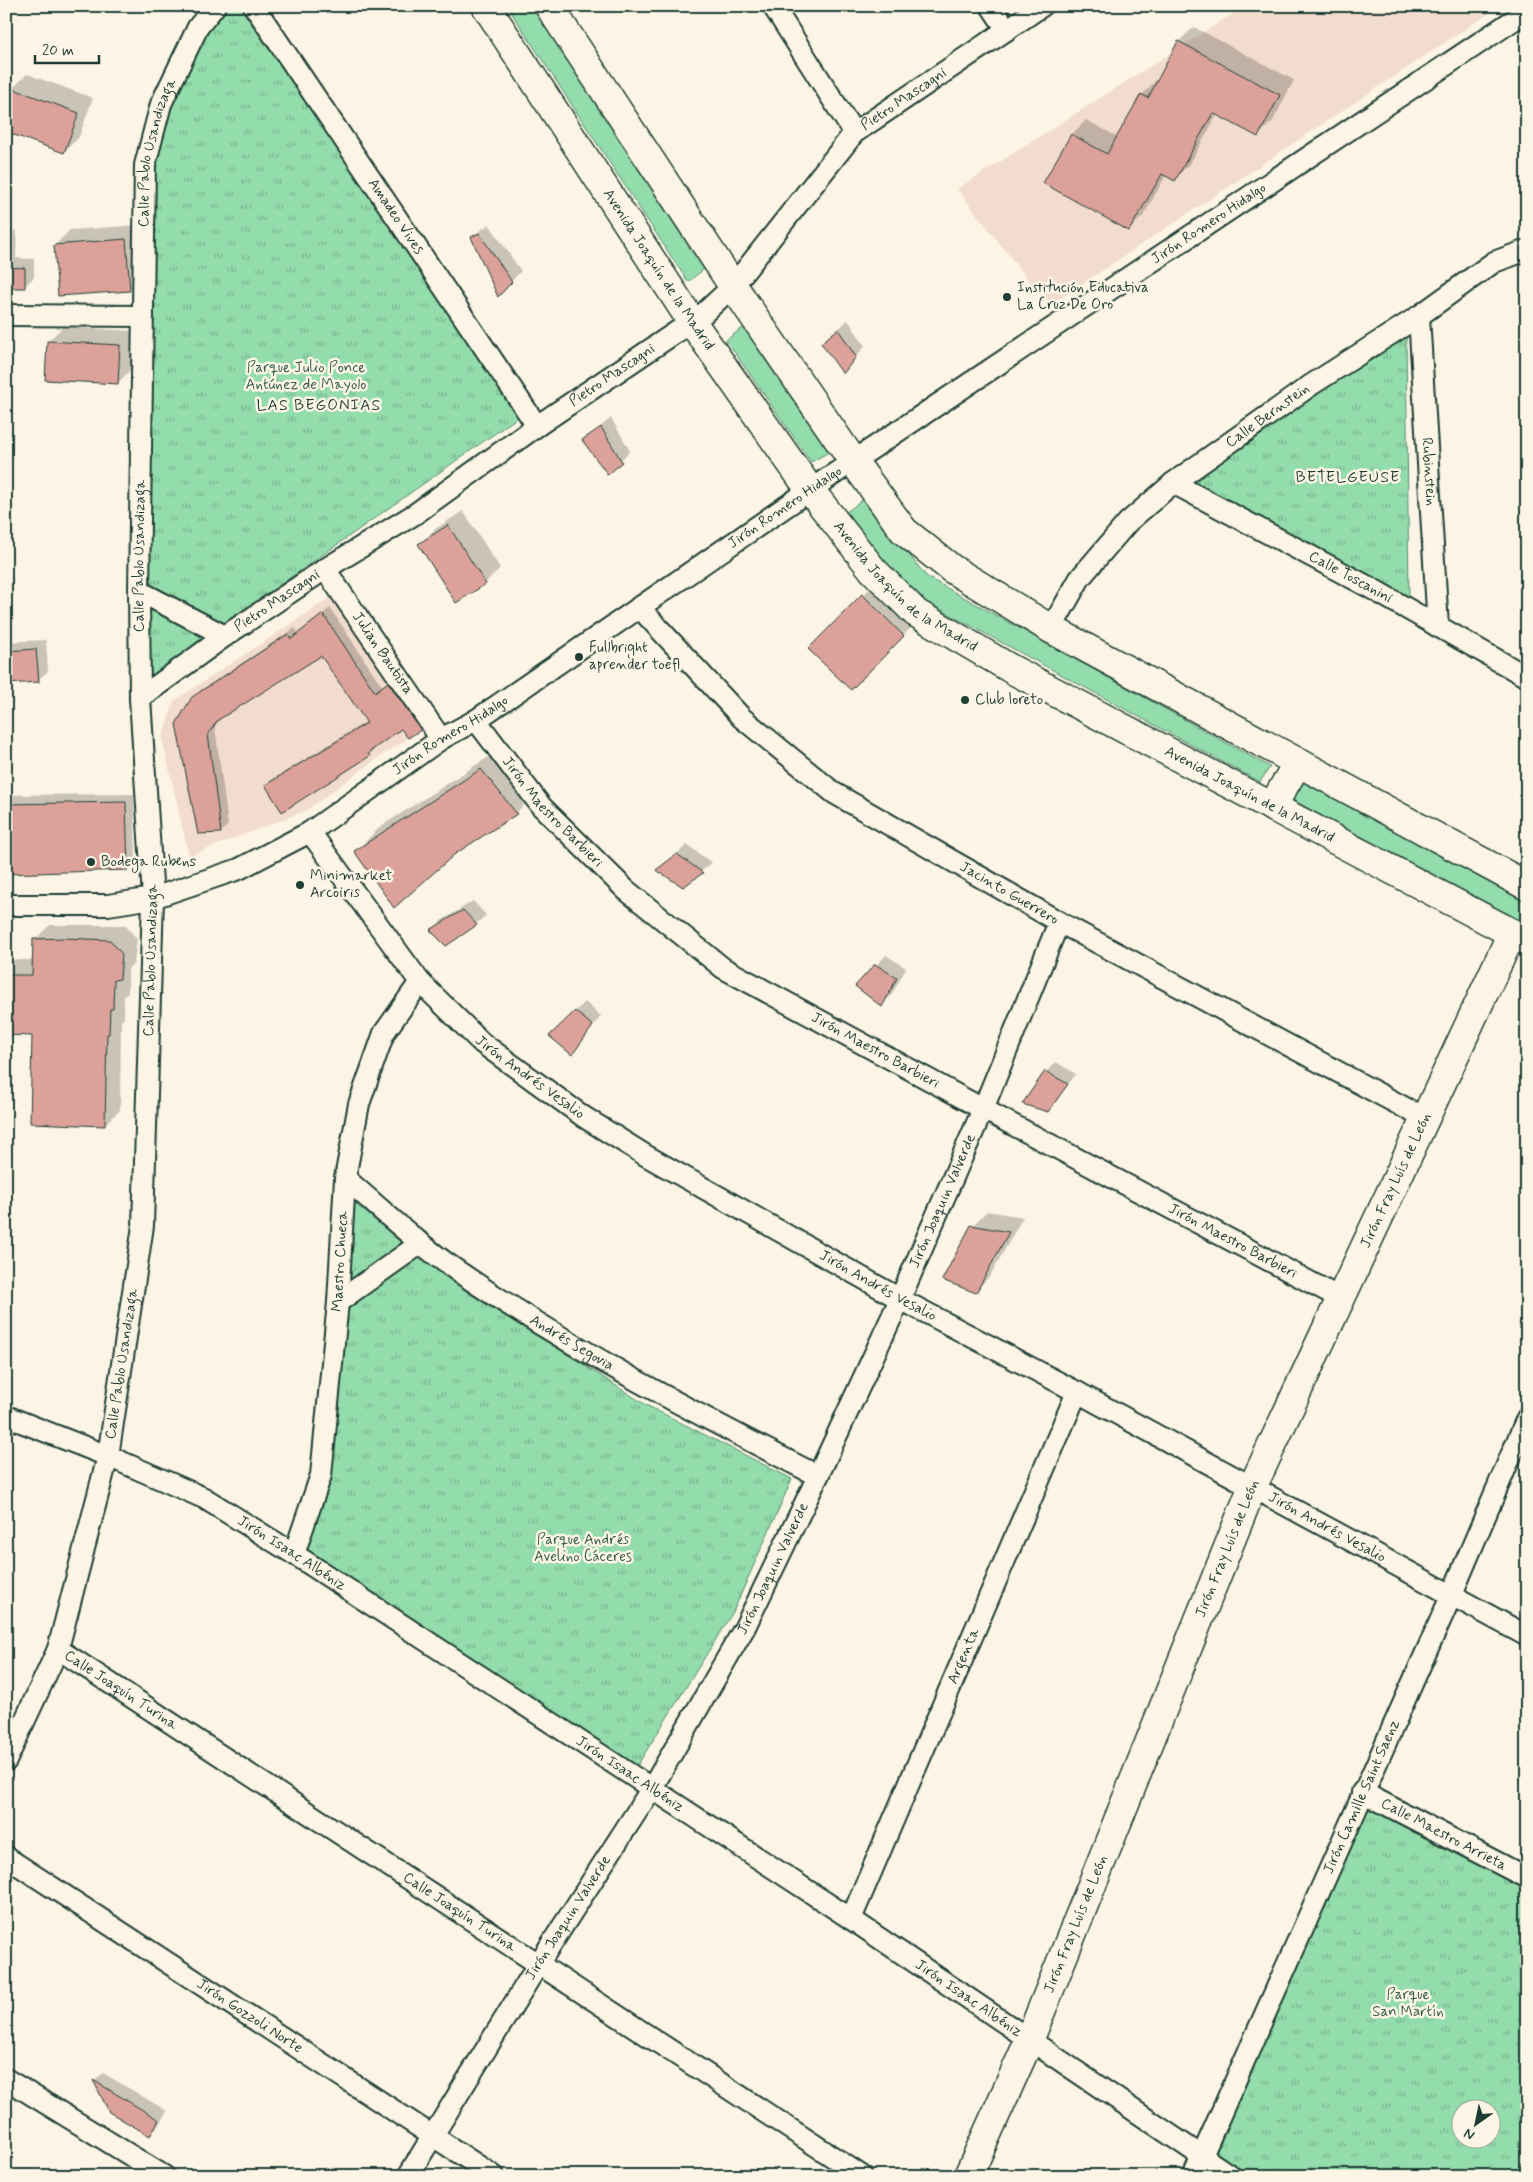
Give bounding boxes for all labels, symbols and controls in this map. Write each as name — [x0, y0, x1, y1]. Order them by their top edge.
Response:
scale bar — [35, 32, 99, 64]
text: 20 m — [42, 41, 74, 61]
street label: Pietro Mascagni — [857, 63, 951, 135]
street label: Calle Pablo Usandizaga — [134, 74, 182, 227]
street label: Amadeo Vives — [363, 175, 429, 259]
street label: Jirón Romero Hidalgo — [1148, 178, 1270, 269]
street label: Avenida Joaquín de la Madrid — [598, 185, 719, 354]
place label: Institución Educativa La Cruz De Oro — [1017, 278, 1149, 315]
marker: Institución Educativa La Cruz De Oro — [1001, 291, 1013, 303]
street label: Pietro Mascagni — [565, 339, 659, 412]
park label: Parque Julio Ponce Antúnez de Mayolo — [246, 358, 366, 395]
street label: Calle Bernstein — [1222, 379, 1314, 453]
district label: LAS BEGONIAS — [257, 395, 381, 416]
street label: Rubinstein — [1416, 437, 1441, 506]
street label: Jirón Romero Hidalgo — [724, 461, 846, 553]
district label: BETELGEUSE — [1296, 467, 1400, 488]
street label: Calle Pablo Usandizaga — [129, 479, 151, 632]
street label: Avenida Joaquín de la Madrid — [829, 517, 981, 657]
street label: Calle Toscanini — [1305, 547, 1396, 608]
street label: Pietro Mascagni — [230, 565, 324, 637]
street label: Julian Bautista — [347, 608, 418, 699]
place label: Fullbright aprender toefl — [589, 638, 680, 675]
marker: Fullbright aprender toefl — [573, 651, 585, 663]
place label: Club loreto — [975, 690, 1043, 710]
street label: Jirón Romero Hidalgo — [389, 691, 512, 780]
marker: Club loreto — [959, 694, 971, 706]
street label: Avenida Joaquín de la Madrid — [1161, 742, 1338, 848]
street label: Jirón Maestro Barbieri — [497, 753, 608, 872]
place label: Bodega Rubens — [101, 852, 197, 873]
marker: Bodega Rubens — [85, 856, 97, 868]
street label: Jacinto Guerrero — [956, 857, 1062, 930]
place label: Minimarket Arcoiris — [310, 866, 392, 903]
marker: Minimarket Arcoiris — [294, 879, 306, 891]
street label: Calle Pablo Usandizaga — [139, 883, 164, 1037]
street label: Jirón Maestro Barbieri — [808, 1008, 943, 1093]
street label: Jirón Andrés Vesalio — [470, 1031, 589, 1124]
street label: Jirón Fray Luís de León — [1356, 1110, 1436, 1251]
street label: Jirón Joaquin Valverde — [905, 1131, 981, 1271]
street label: Jirón Maestro Barbieri — [1165, 1199, 1300, 1283]
street label: Maestro Chueca — [327, 1209, 353, 1313]
street label: Jirón Andrés Vesalio — [816, 1245, 940, 1326]
street label: Calle Pablo Usandizaga — [101, 1286, 144, 1441]
street label: Andrés Segovia — [526, 1310, 617, 1376]
street label: Jirón Fray Luís de León — [1191, 1476, 1264, 1621]
street label: Jirón Andrés Vesalio — [1265, 1488, 1389, 1568]
street label: Jirón Joaquin Valverde — [733, 1499, 814, 1639]
street label: Jirón Isaac Albéniz — [233, 1511, 350, 1595]
park label: Parque Andrés Avelino Cáceres — [534, 1530, 632, 1567]
street label: Argenta — [943, 1624, 985, 1687]
street label: Calle Joaquín Turina — [60, 1646, 182, 1735]
street label: Jirón Camille Saint Saenz — [1319, 1717, 1405, 1877]
street label: Jirón Isaac Albéniz — [572, 1731, 688, 1817]
street label: Calle Maestro Arrieta — [1377, 1793, 1510, 1876]
street label: Jirón Joaquin Valverde — [521, 1852, 616, 1984]
street label: Jirón Fray Luís de León — [1039, 1852, 1113, 1996]
street label: Calle Joaquín Turina — [399, 1868, 521, 1957]
street label: Jirón Isaac Albéniz — [911, 1955, 1026, 2042]
street label: Jirón Gozzoli Norte — [193, 1974, 307, 2058]
park label: Parque San Martín — [1372, 1985, 1444, 2022]
north arrow — [1450, 2100, 1500, 2150]
text: N — [1461, 2124, 1478, 2144]

